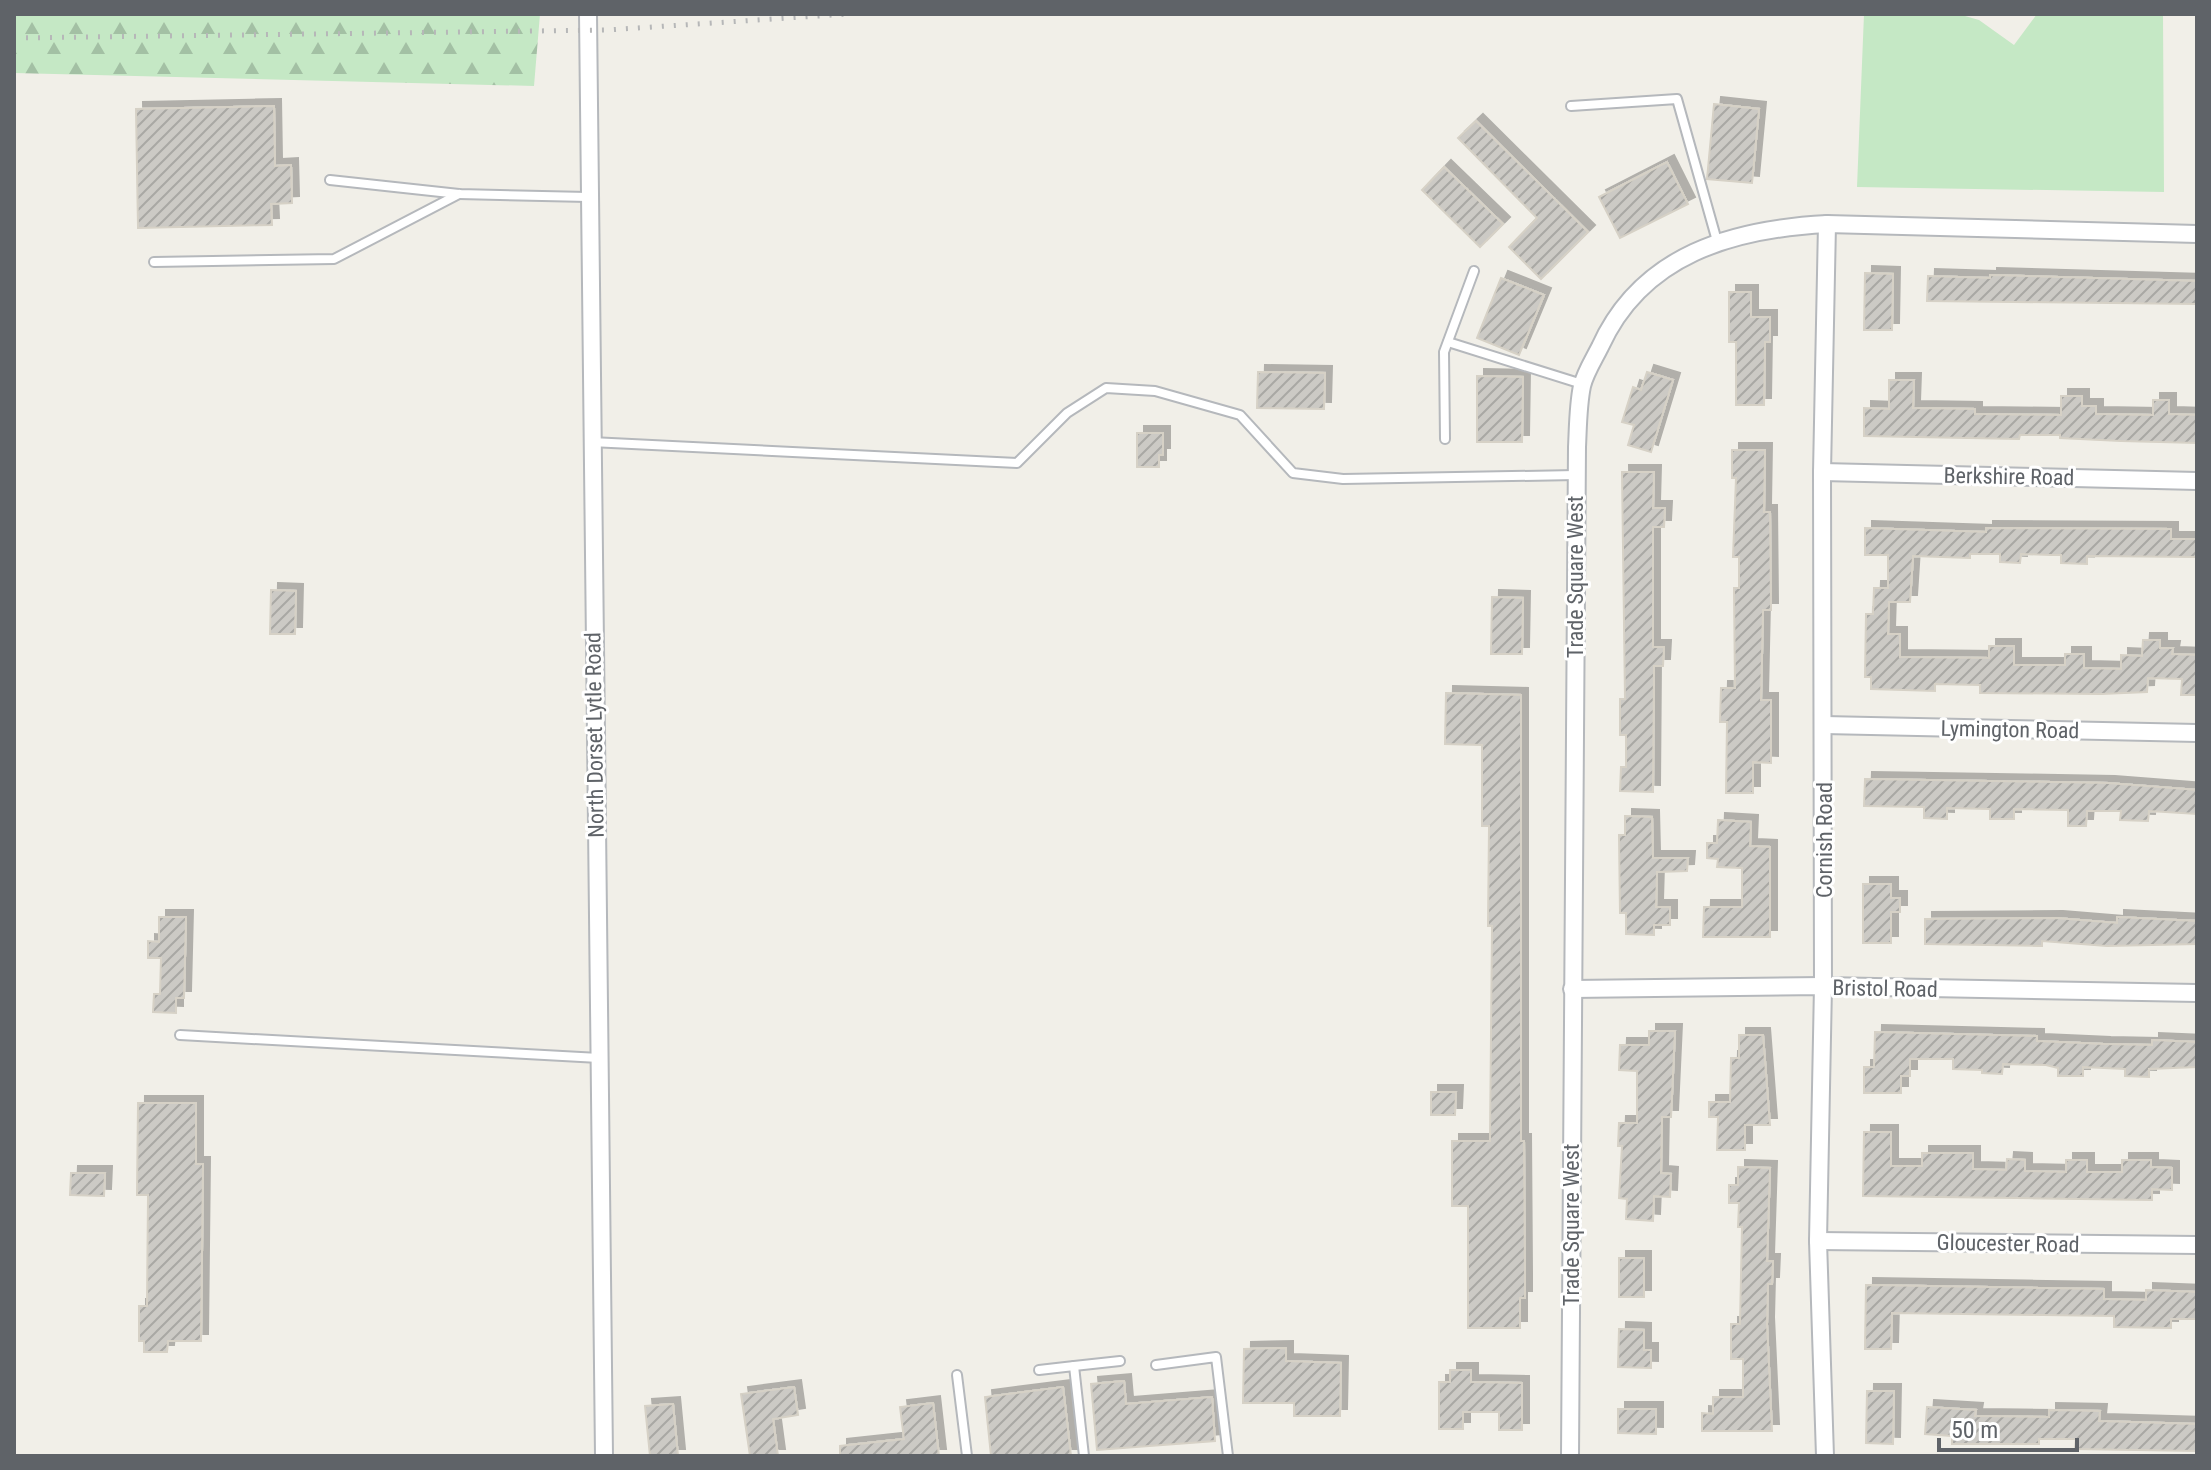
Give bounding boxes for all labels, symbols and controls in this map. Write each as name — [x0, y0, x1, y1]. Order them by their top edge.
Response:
street label: Berkshire Road — [1943, 463, 2075, 490]
street label: Trade Square West — [1563, 496, 1588, 658]
street label: North Dorset Lytle Road — [580, 632, 609, 838]
street label: Lymington Road — [1941, 716, 2079, 743]
street label: Cornish Road — [1812, 782, 1837, 898]
street label: Bristol Road — [1832, 975, 1938, 1002]
street label: Trade Square West — [1559, 1144, 1584, 1306]
street label: Gloucester Road — [1936, 1230, 2080, 1257]
scale bar — [1939, 1402, 2077, 1452]
text: 50 m — [1951, 1416, 1998, 1444]

